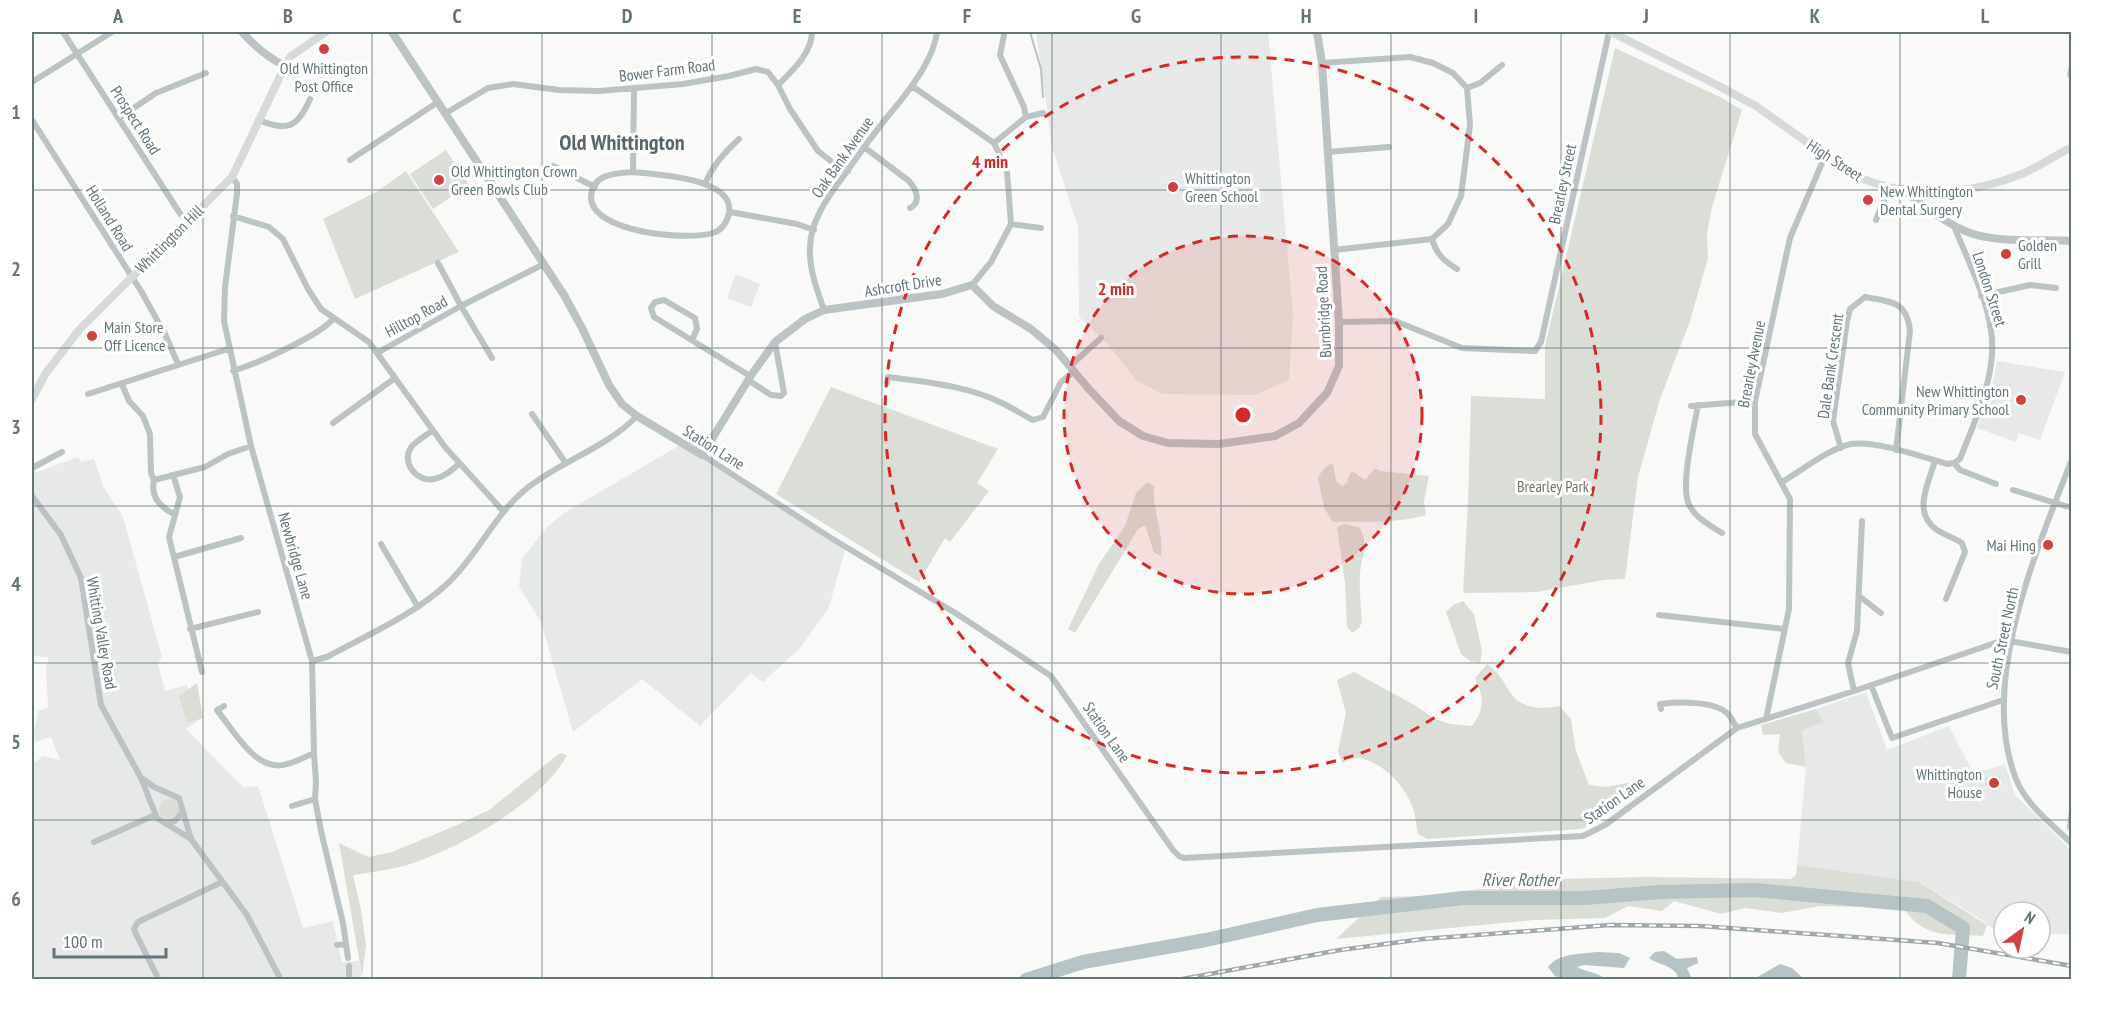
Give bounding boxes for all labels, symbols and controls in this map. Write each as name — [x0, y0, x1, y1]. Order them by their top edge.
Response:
text: A — [112, 3, 124, 29]
text: B — [283, 3, 293, 29]
text: C — [452, 3, 462, 29]
text: D — [622, 3, 633, 29]
text: E — [793, 3, 801, 29]
text: F — [963, 3, 971, 29]
text: G — [1131, 3, 1141, 29]
text: H — [1301, 3, 1311, 29]
text: I — [1474, 3, 1478, 29]
text: J — [1642, 3, 1649, 29]
text: K — [1810, 3, 1821, 29]
text: L — [1981, 3, 1990, 29]
marker: Old Whittington Post Office — [317, 42, 331, 56]
street label: Bower Farm Road — [618, 54, 716, 86]
place label: Old Whittington Post Office — [280, 58, 368, 96]
street label: Prospect Road — [106, 82, 166, 158]
text: 1 — [11, 99, 21, 125]
street label: Oak Bank Avenue — [807, 113, 877, 201]
district label: Old Whittington — [559, 128, 685, 156]
street label: High Street — [1803, 135, 1867, 186]
street label: Brearley Street — [1544, 142, 1580, 226]
text: 4 min — [972, 150, 1008, 173]
place label: Old Whittington Crown Green Bowls Club — [451, 161, 577, 199]
place label: Whittington Green School — [1185, 168, 1258, 206]
marker: Old Whittington Crown Green Bowls Club — [432, 173, 446, 187]
marker: Whittington Green School — [1166, 180, 1180, 194]
street label: Holland Road — [82, 181, 138, 255]
place label: New Whittington Dental Surgery — [1880, 181, 1973, 219]
marker: New Whittington Dental Surgery — [1861, 193, 1875, 207]
street label: Whittington Hill — [131, 200, 208, 277]
place label: Golden Grill — [2018, 235, 2057, 273]
marker: Golden Grill — [1999, 247, 2013, 261]
street label: London Street — [1969, 249, 2012, 329]
text: 2 — [11, 256, 21, 282]
street label: Burnbridge Road — [1311, 266, 1335, 358]
street label: Ashcroft Drive — [863, 269, 943, 301]
text: 2 min — [1098, 277, 1134, 300]
street label: Hilltop Road — [381, 291, 451, 341]
street label: Dale Bank Crescent — [1813, 312, 1847, 420]
place label: Main Store Off Licence — [104, 317, 166, 355]
street label: Brearley Avenue — [1733, 319, 1769, 409]
marker: Main Store Off Licence — [85, 329, 99, 343]
place label: New Whittington Community Primary School — [1862, 381, 2009, 419]
marker: New Whittington Community Primary School — [2014, 393, 2028, 407]
centre of rings — [1233, 405, 1253, 425]
text: 3 — [11, 414, 21, 440]
street label: Station Lane — [679, 420, 749, 474]
park label: Brearley Park — [1517, 476, 1590, 496]
street label: Newbridge Lane — [274, 510, 318, 602]
place label: Mai Hing — [1987, 535, 2036, 555]
marker: Mai Hing — [2041, 538, 2055, 552]
text: 4 — [11, 571, 21, 597]
street label: Whitting Valley Road — [82, 575, 122, 691]
street label: South Street North — [1981, 585, 2023, 691]
street label: Station Lane — [1079, 698, 1135, 766]
text: 5 — [11, 729, 21, 755]
place label: Whittington House — [1916, 764, 1982, 802]
street label: Station Lane — [1580, 772, 1648, 828]
marker: Whittington House — [1987, 776, 2001, 790]
water label: River Rother — [1482, 868, 1561, 891]
text: 6 — [11, 886, 21, 912]
north arrow — [1992, 900, 2052, 960]
text: N — [2021, 907, 2039, 928]
scale bar — [54, 921, 166, 959]
text: 100 m — [63, 930, 103, 953]

